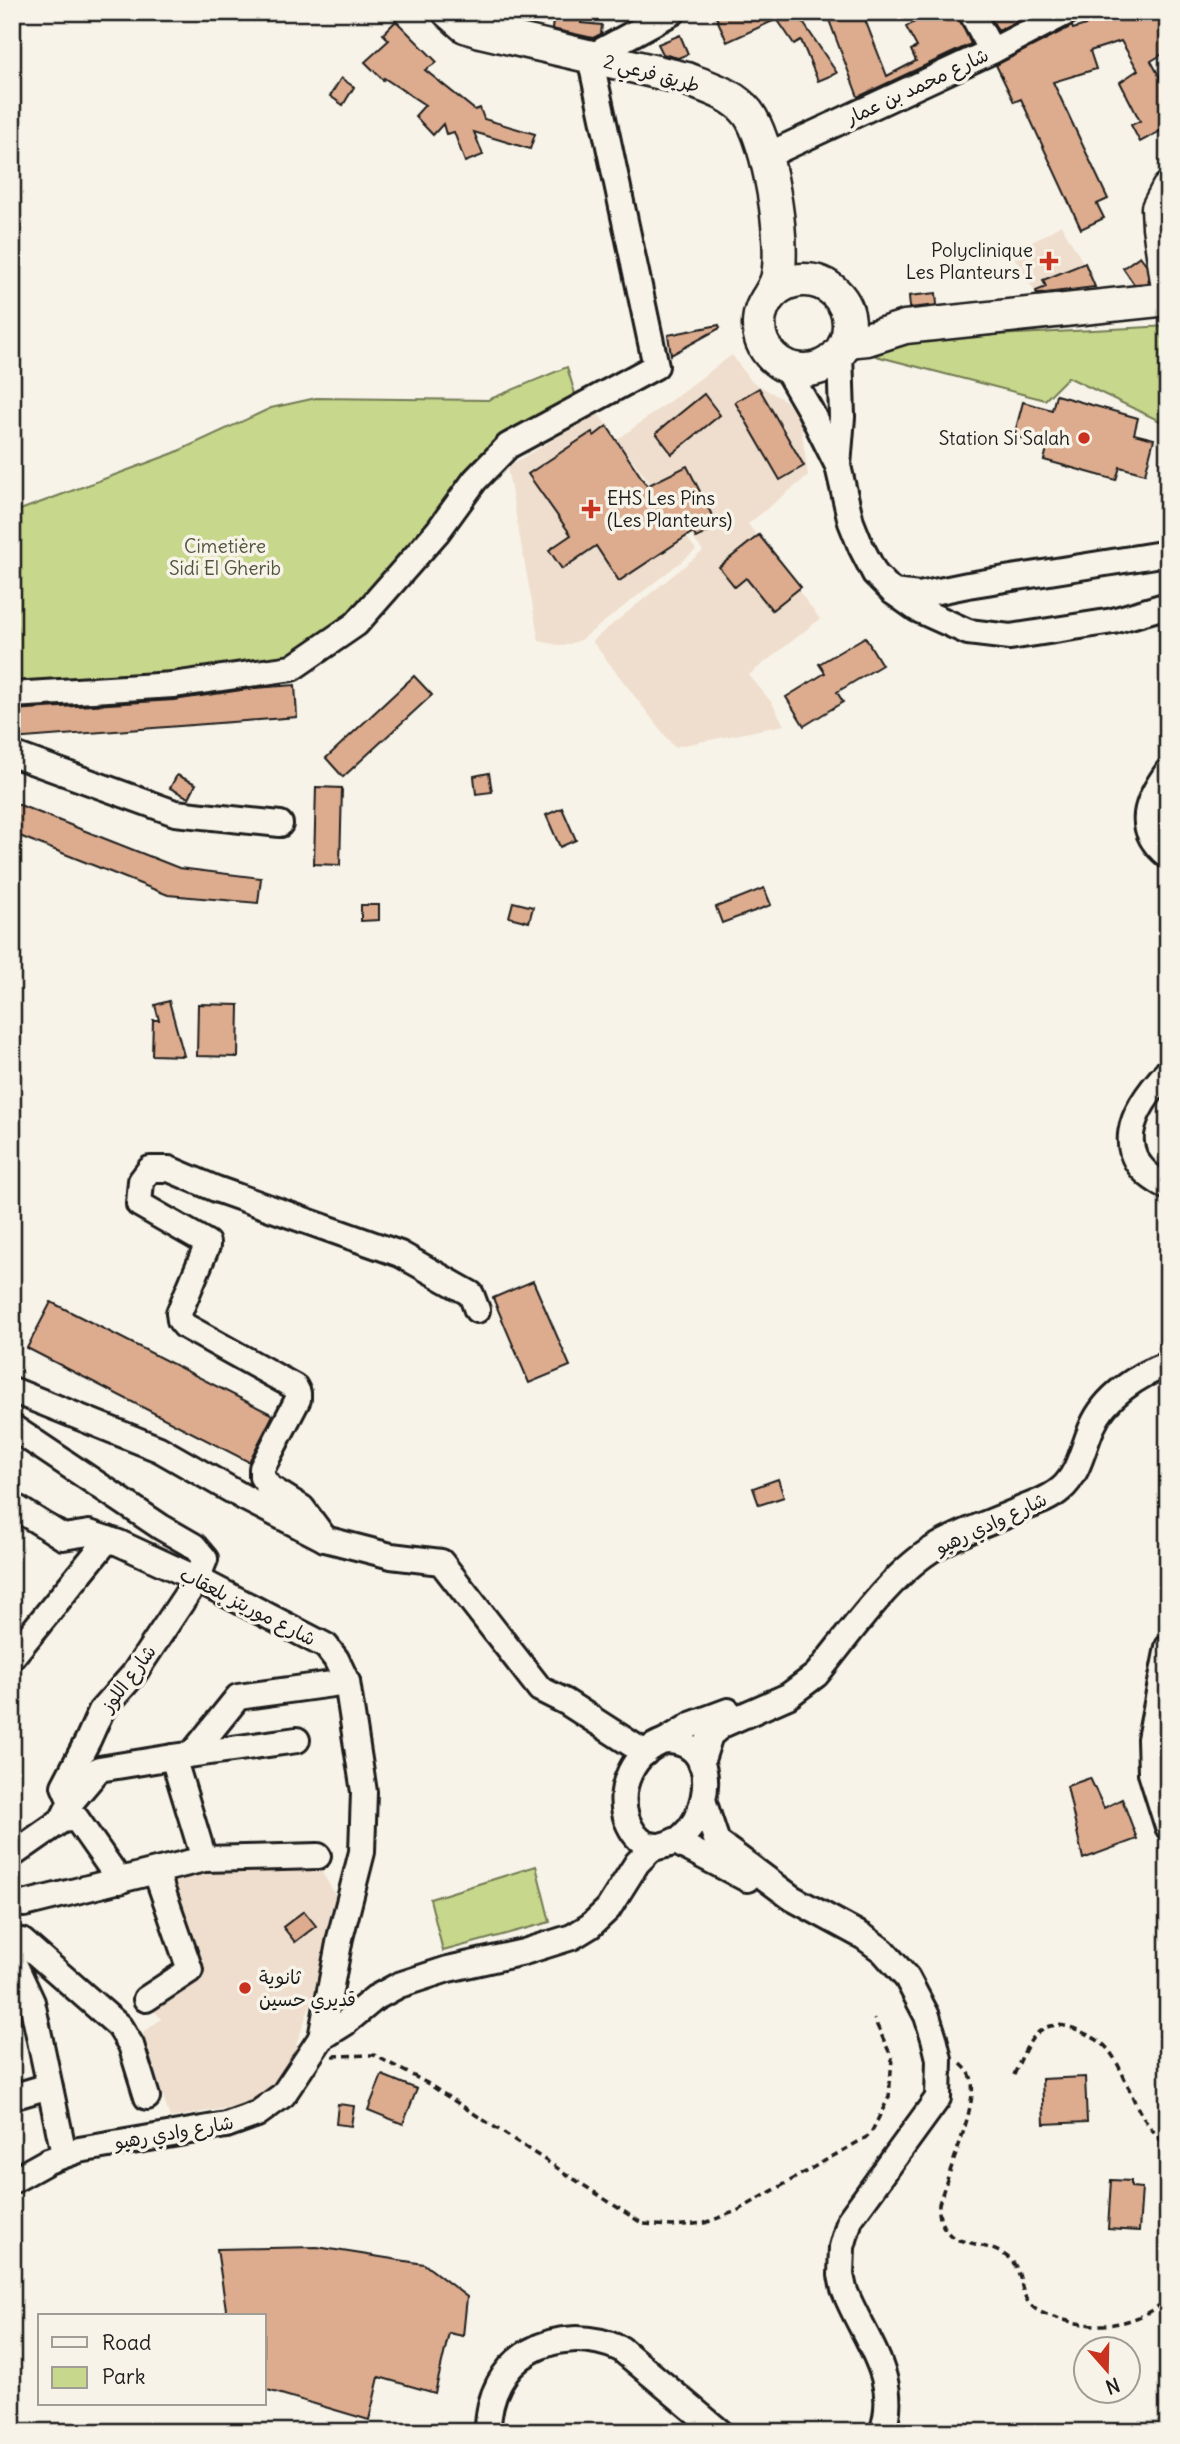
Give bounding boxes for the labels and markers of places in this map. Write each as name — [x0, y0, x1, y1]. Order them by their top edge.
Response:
place label: Polyclinique Les Planteurs I — [906, 238, 1033, 284]
marker: Polyclinique Les Planteurs I — [1039, 251, 1059, 271]
place label: Station Si Salah — [939, 426, 1070, 450]
marker: Station Si Salah — [1076, 430, 1092, 446]
place label: EHS Les Pins (Les Planteurs) — [607, 486, 732, 532]
marker: EHS Les Pins (Les Planteurs) — [581, 499, 601, 519]
place label: ثانوية قديري حسين — [259, 1965, 356, 2014]
marker: ثانوية قديري حسين — [237, 1980, 253, 1996]

